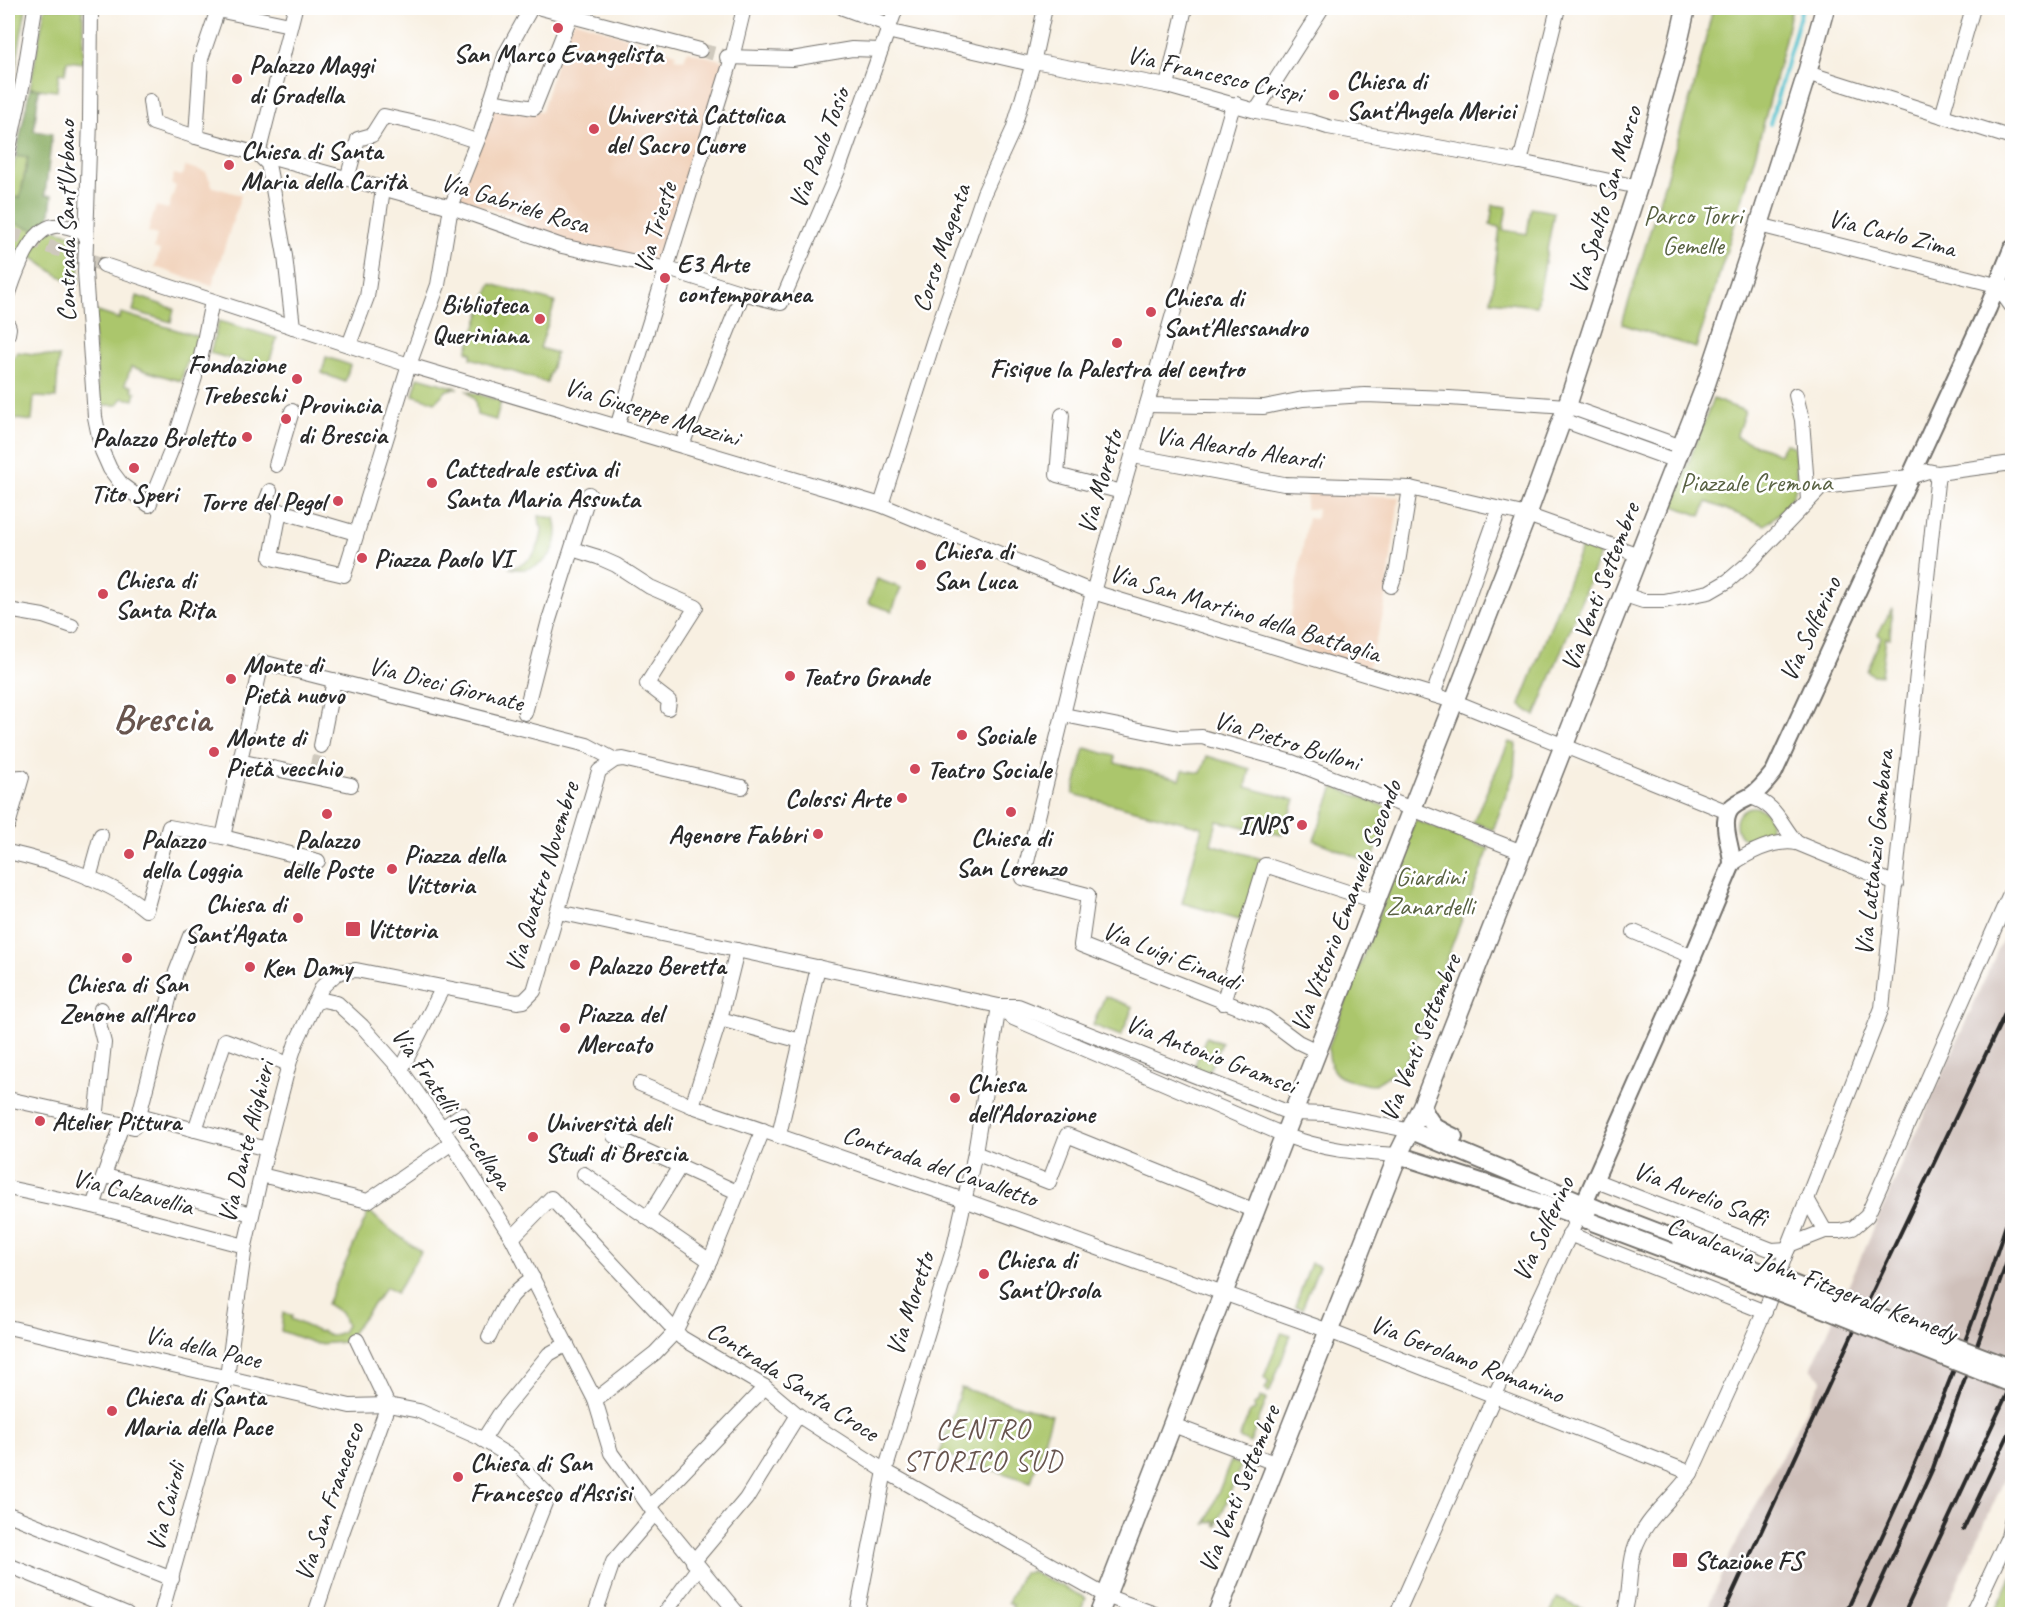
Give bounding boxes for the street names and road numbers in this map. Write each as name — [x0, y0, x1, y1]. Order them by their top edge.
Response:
street label: Via Francesco Crispi — [1124, 38, 1309, 111]
street label: Via Paolo Tosio — [781, 80, 858, 213]
street label: Via Spalto San Marco — [1561, 100, 1650, 298]
street label: Contrada Sant'Urbano — [50, 117, 83, 322]
street label: Via Gabriele Rosa — [437, 165, 595, 242]
street label: Via Trieste — [626, 177, 685, 278]
street label: Corso Magenta — [904, 178, 979, 316]
street label: Via Carlo Zima — [1825, 201, 1962, 265]
street label: Via Giuseppe Mazzini — [560, 370, 747, 455]
street label: Via Aleardo Aleardi — [1153, 419, 1328, 478]
street label: Via Moretto — [1069, 424, 1131, 538]
street label: Via Venti Settembre — [1553, 496, 1648, 676]
street label: Via San Martino della Battaglia — [1105, 556, 1387, 671]
street label: Via Solferino — [1771, 570, 1849, 687]
street label: Via Dieci Giornate — [365, 649, 528, 720]
street label: Via Pietro Bulloni — [1210, 703, 1367, 780]
street label: Via Lattanzio Gambara — [1847, 746, 1901, 957]
street label: Via Vittorio Emanuele Secondo — [1283, 774, 1410, 1037]
street label: Via Quattro Novembre — [497, 777, 587, 976]
street label: Via Luigi Einaudi — [1098, 913, 1249, 1000]
street label: Via Venti Settembre — [1371, 947, 1469, 1126]
street label: Via Antonio Gramsci — [1121, 1006, 1304, 1103]
street label: Via Fratelli Porcellaga — [384, 1020, 521, 1197]
street label: Via Dante Alighieri — [210, 1054, 283, 1226]
street label: Contrada del Cavalletto — [838, 1117, 1044, 1216]
street label: Via Aurelio Saffi — [1629, 1153, 1774, 1236]
street label: Via Calzavellia — [69, 1161, 199, 1223]
street label: Via Solferino — [1504, 1170, 1582, 1287]
street label: Cavalcavia John Fitzgerald Kennedy — [1662, 1208, 1964, 1350]
street label: Via Moretto — [878, 1246, 943, 1360]
street label: Via Gerolamo Romanino — [1366, 1307, 1570, 1412]
street label: Contrada Santa Croce — [701, 1313, 887, 1450]
street label: Via della Pace — [142, 1318, 266, 1377]
street label: Via Venti Settembre — [1190, 1398, 1288, 1577]
street label: Via San Francesco — [287, 1417, 372, 1585]
street label: Via Cairoli — [138, 1456, 194, 1555]

